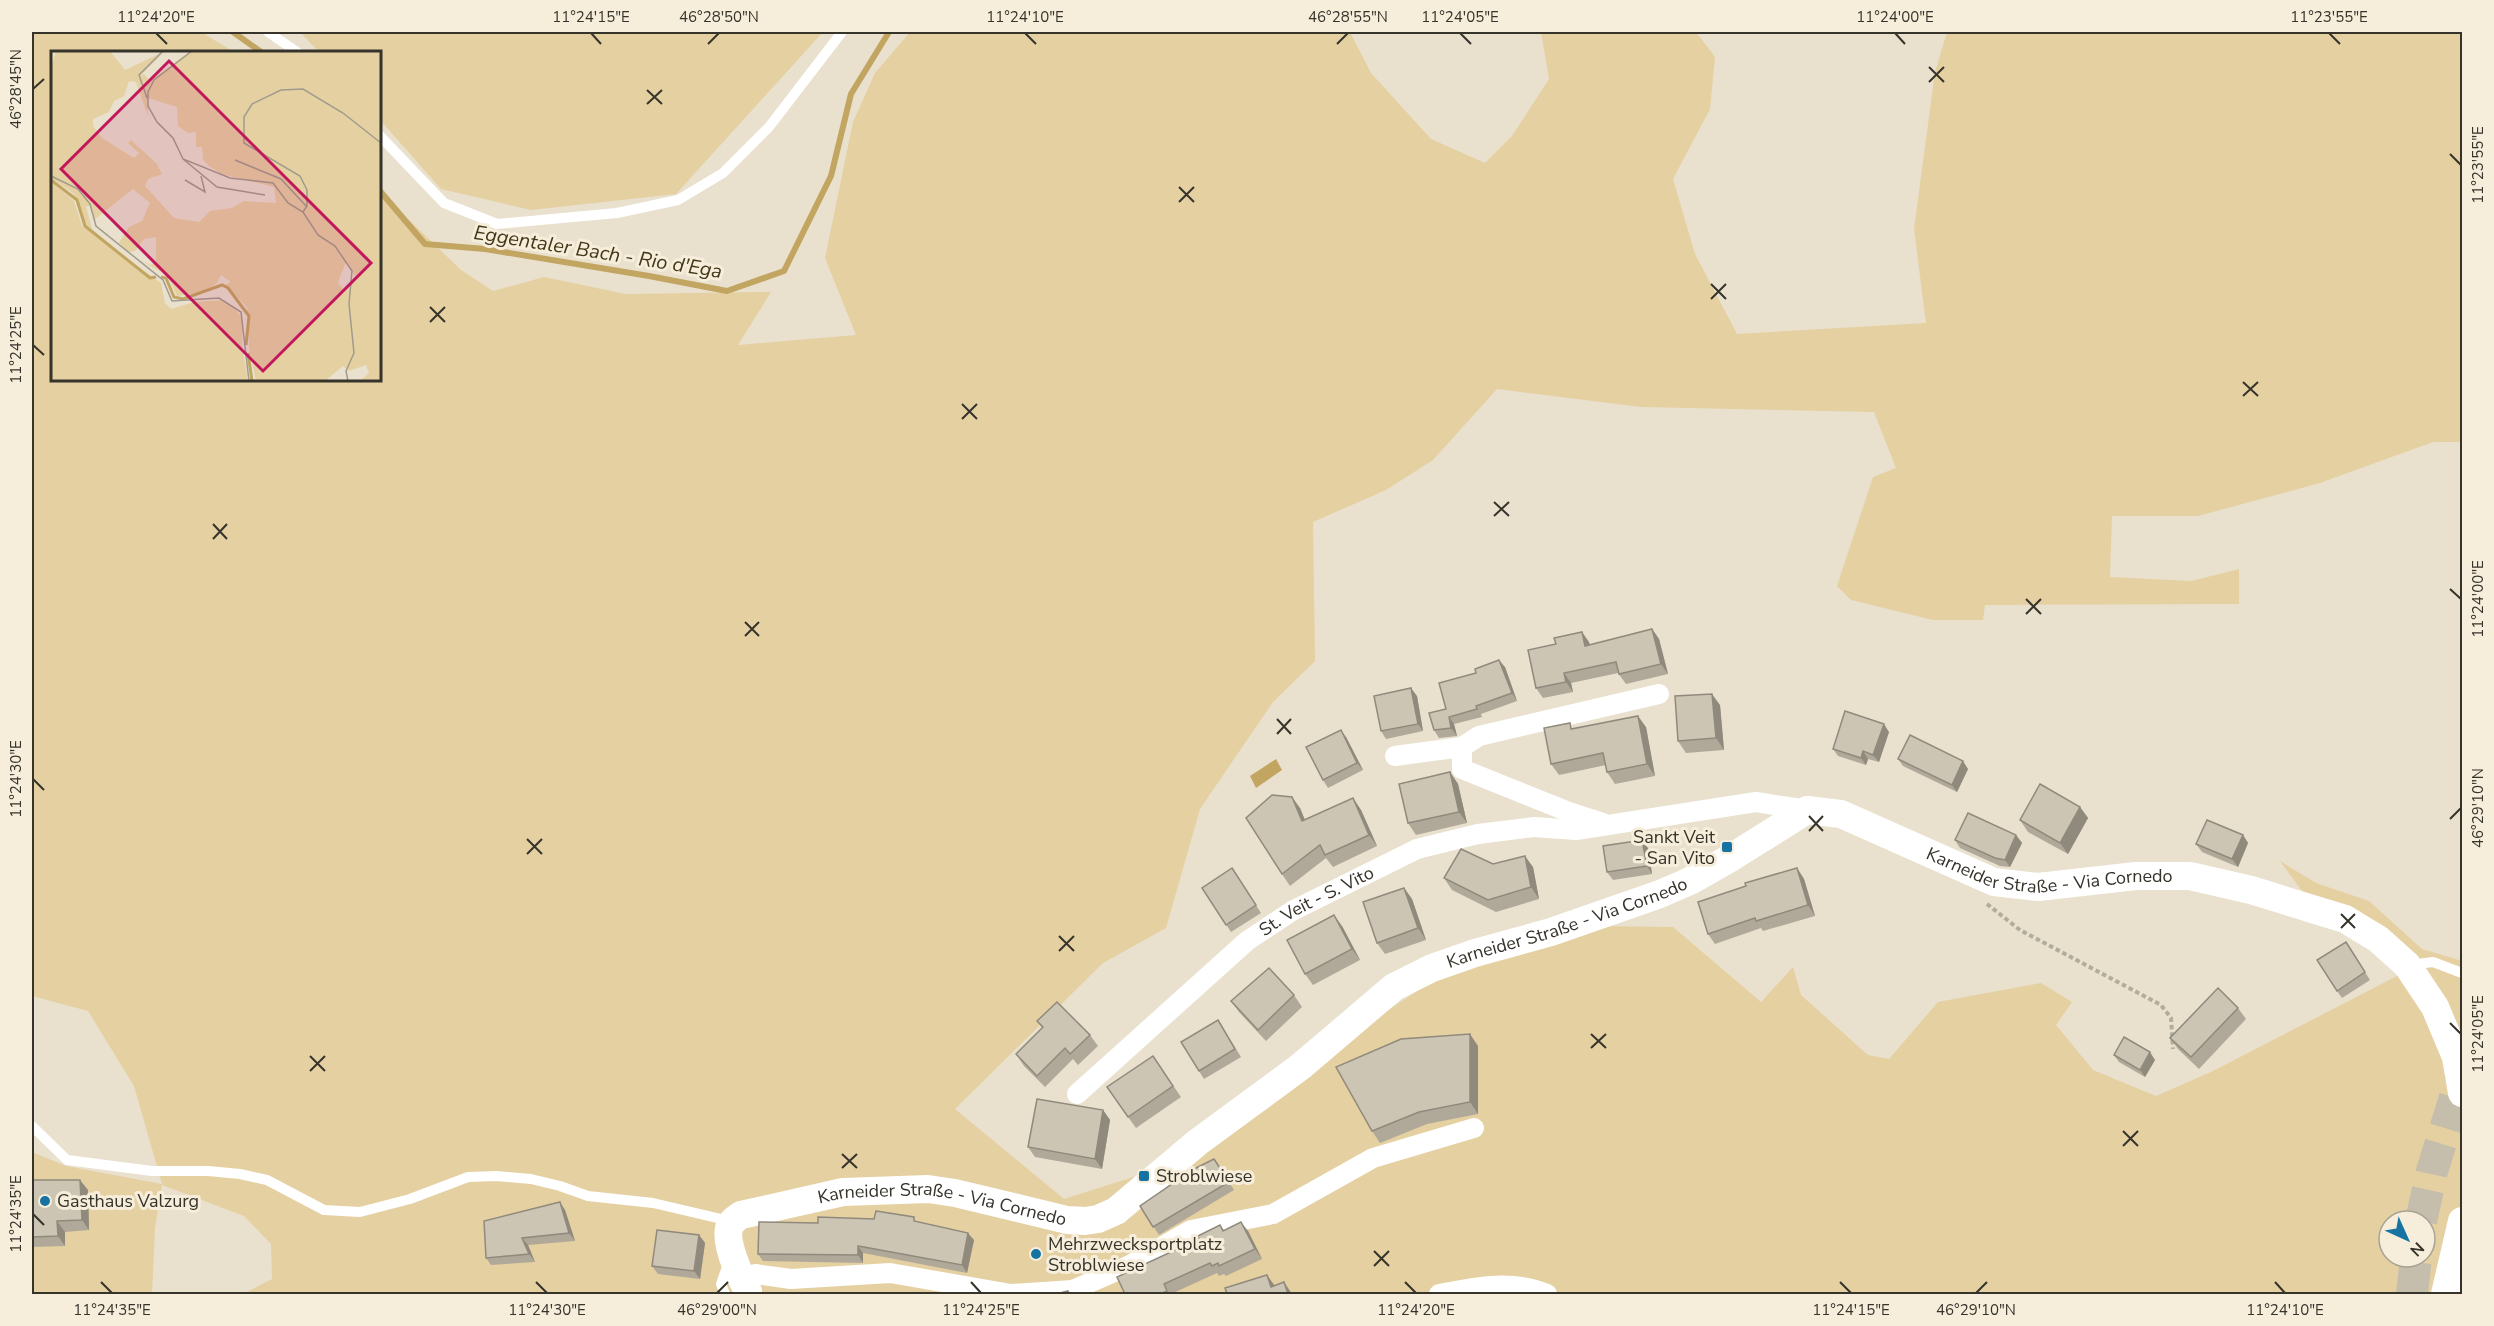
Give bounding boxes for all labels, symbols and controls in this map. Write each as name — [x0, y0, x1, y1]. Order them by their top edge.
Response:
text: 11°24'20"E — [117, 7, 195, 27]
text: 11°24'15"E — [552, 7, 630, 27]
text: 46°28'50"N — [679, 7, 759, 27]
text: 11°24'10"E — [986, 7, 1064, 27]
text: 46°28'55"N — [1308, 7, 1388, 27]
text: 11°24'05"E — [1421, 7, 1499, 27]
text: 11°24'00"E — [1856, 7, 1934, 27]
text: 11°23'55"E — [2290, 7, 2368, 27]
text: 46°28'45"N — [6, 49, 26, 129]
inset map — [51, 51, 381, 381]
text: 11°23'55"E — [2468, 126, 2488, 204]
water label: Eggentaler Bach - Rio d'Ega — [472, 219, 724, 285]
text: 11°24'25"E — [6, 306, 26, 384]
text: 11°24'00"E — [2468, 560, 2488, 638]
text: 11°24'30"E — [6, 740, 26, 818]
text: 46°29'10"N — [2468, 768, 2488, 848]
place label: Sankt Veit - San Vito — [1633, 825, 1716, 870]
marker: Sankt Veit - San Vito — [1720, 840, 1734, 854]
street label: Karneider Straße - Via Cornedo — [1923, 841, 2173, 899]
street label: St. Veit - S. Vito — [1254, 860, 1378, 942]
street label: Karneider Straße - Via Cornedo — [1443, 872, 1691, 974]
text: 11°24'05"E — [2468, 995, 2488, 1073]
place label: Stroblwiese — [1156, 1164, 1252, 1188]
marker: Stroblwiese — [1137, 1169, 1151, 1183]
text: 11°24'35"E — [6, 1175, 26, 1253]
street label: Karneider Straße - Via Cornedo — [815, 1176, 1069, 1231]
place label: Gasthaus Valzurg — [57, 1189, 199, 1213]
marker: Gasthaus Valzurg — [38, 1194, 52, 1208]
north arrow — [2377, 1209, 2437, 1269]
place label: Mehrzwecksportplatz Stroblwiese — [1048, 1232, 1222, 1277]
text: N — [2405, 1237, 2429, 1261]
marker: Mehrzwecksportplatz Stroblwiese — [1029, 1247, 1043, 1261]
text: 11°24'35"E — [73, 1300, 151, 1320]
text: 11°24'30"E — [508, 1300, 586, 1320]
text: 46°29'00"N — [677, 1300, 757, 1320]
text: 11°24'25"E — [942, 1300, 1020, 1320]
text: 11°24'20"E — [1377, 1300, 1455, 1320]
text: 11°24'15"E — [1812, 1300, 1890, 1320]
text: 46°29'10"N — [1936, 1300, 2016, 1320]
text: 11°24'10"E — [2246, 1300, 2324, 1320]

